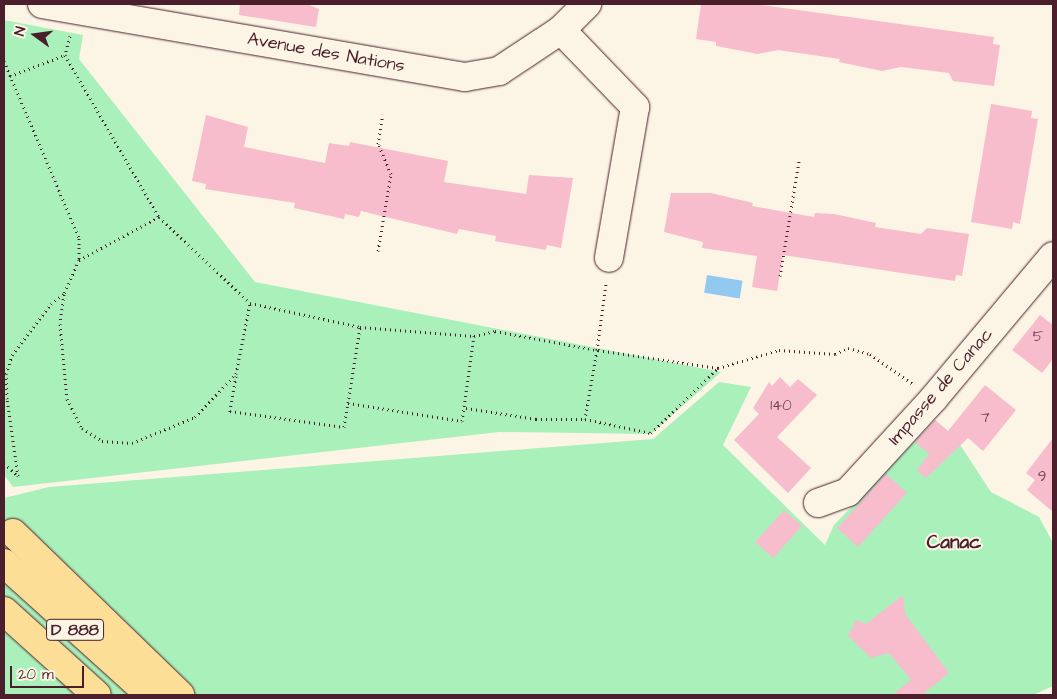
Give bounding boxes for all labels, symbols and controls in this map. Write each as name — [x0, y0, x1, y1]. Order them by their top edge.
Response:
north arrow — [10, 10, 60, 60]
text: N — [10, 25, 31, 38]
street label: Avenue des Nations — [246, 29, 406, 77]
street label: Impasse de Canac — [884, 324, 998, 450]
house number: 5 — [1033, 328, 1043, 346]
house number: 140 — [770, 397, 792, 415]
house number: 7 — [980, 409, 990, 427]
house number: 9 — [1038, 468, 1046, 486]
district label: Canac — [927, 532, 981, 554]
road number: D 888 — [45, 616, 105, 644]
scale bar — [12, 656, 86, 688]
text: 20 m — [18, 664, 54, 685]

